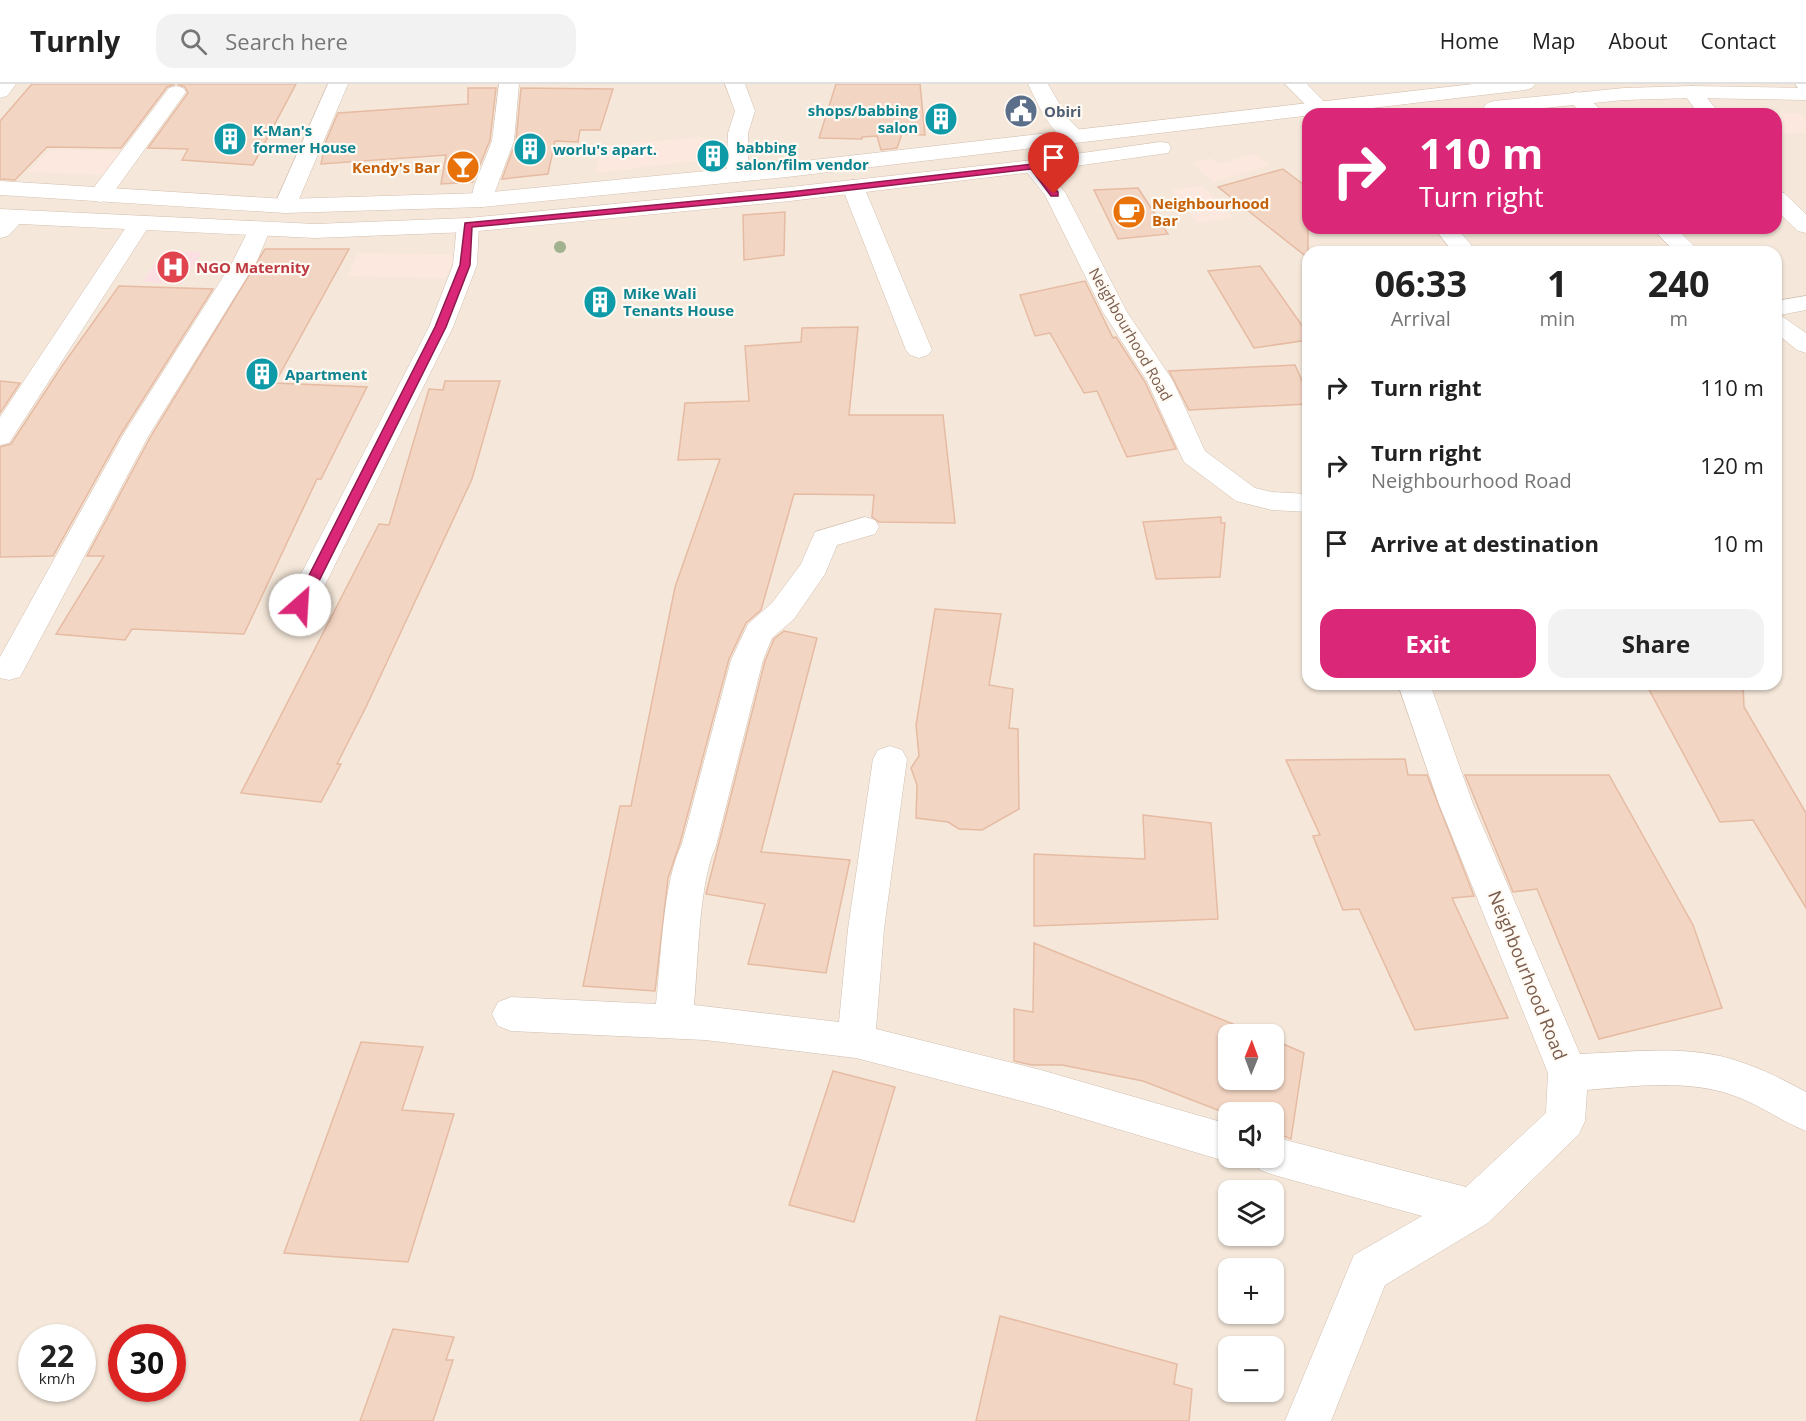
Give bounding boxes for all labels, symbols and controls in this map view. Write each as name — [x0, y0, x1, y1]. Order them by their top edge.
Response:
search box — [156, 14, 576, 68]
text: Turnly — [30, 22, 120, 60]
icon: search — [177, 25, 210, 58]
text: Search here — [225, 26, 348, 56]
text: Home — [1440, 27, 1499, 55]
text: Map — [1532, 27, 1575, 55]
text: About — [1608, 27, 1668, 55]
text: Contact — [1701, 27, 1776, 55]
public building icon: Obiri — [1003, 93, 1039, 129]
place label: shops/babbing salon — [808, 100, 919, 137]
building icon: shops/babbing salon — [923, 101, 959, 137]
place label: Obiri — [1044, 101, 1081, 121]
place label: K-Man's former House — [253, 120, 356, 157]
building icon: K-Man's former House — [212, 121, 248, 157]
text: 110 m — [1419, 124, 1543, 181]
building icon: worlu's apart. — [512, 131, 548, 167]
pin — [1028, 132, 1079, 194]
icon: right — [1320, 132, 1398, 210]
place label: babbing salon/film vendor — [736, 137, 869, 174]
building icon: babbing salon/film vendor — [695, 138, 731, 174]
place label: worlu's apart. — [553, 139, 657, 159]
icon: arrive — [1037, 141, 1070, 174]
bar icon: Kendy's Bar — [445, 149, 481, 185]
place label: Kendy's Bar — [352, 157, 440, 177]
text: Turn right — [1419, 178, 1544, 215]
place label: Neighbourhood Bar — [1152, 193, 1269, 230]
cafe icon: Neighbourhood Bar — [1111, 194, 1147, 230]
hospital icon: NGO Maternity — [155, 249, 191, 285]
place label: NGO Maternity — [196, 257, 310, 277]
text: 06:33 — [1374, 259, 1467, 308]
text: 1 — [1547, 259, 1568, 308]
text: 240 — [1648, 259, 1710, 308]
street label: Neighbourhood Road — [1085, 264, 1177, 404]
place label: Mike Wali Tenants House — [623, 283, 734, 320]
building icon: Mike Wali Tenants House — [582, 284, 618, 320]
text: Arrival — [1391, 305, 1451, 332]
text: min — [1539, 305, 1575, 332]
text: m — [1669, 305, 1688, 332]
building icon: Apartment — [244, 356, 280, 392]
place label: Apartment — [285, 364, 368, 384]
icon: right — [1320, 371, 1353, 404]
text: Turn right — [1371, 372, 1482, 402]
text: 110 m — [1700, 372, 1764, 402]
text: Turn right — [1371, 437, 1482, 467]
icon: right — [1320, 449, 1353, 482]
text: 120 m — [1700, 450, 1764, 480]
text: Neighbourhood Road — [1371, 467, 1572, 494]
icon: arrive — [1320, 527, 1353, 560]
text: Arrive at destination — [1371, 528, 1599, 558]
text: 10 m — [1713, 528, 1764, 558]
position arrow — [268, 573, 332, 637]
button: Exit — [1320, 609, 1536, 678]
button: Share — [1548, 609, 1764, 678]
street label: Neighbourhood Road — [1483, 887, 1573, 1063]
north arrow — [1218, 1024, 1284, 1090]
map controls — [1218, 1024, 1284, 1402]
button: sound — [1218, 1102, 1284, 1168]
button: layers — [1218, 1180, 1284, 1246]
button: + — [1218, 1258, 1284, 1324]
speed limit sign: 30 — [108, 1324, 186, 1402]
text: 22 — [40, 1335, 74, 1376]
button: − — [1218, 1336, 1284, 1402]
text: km/h — [39, 1368, 75, 1388]

